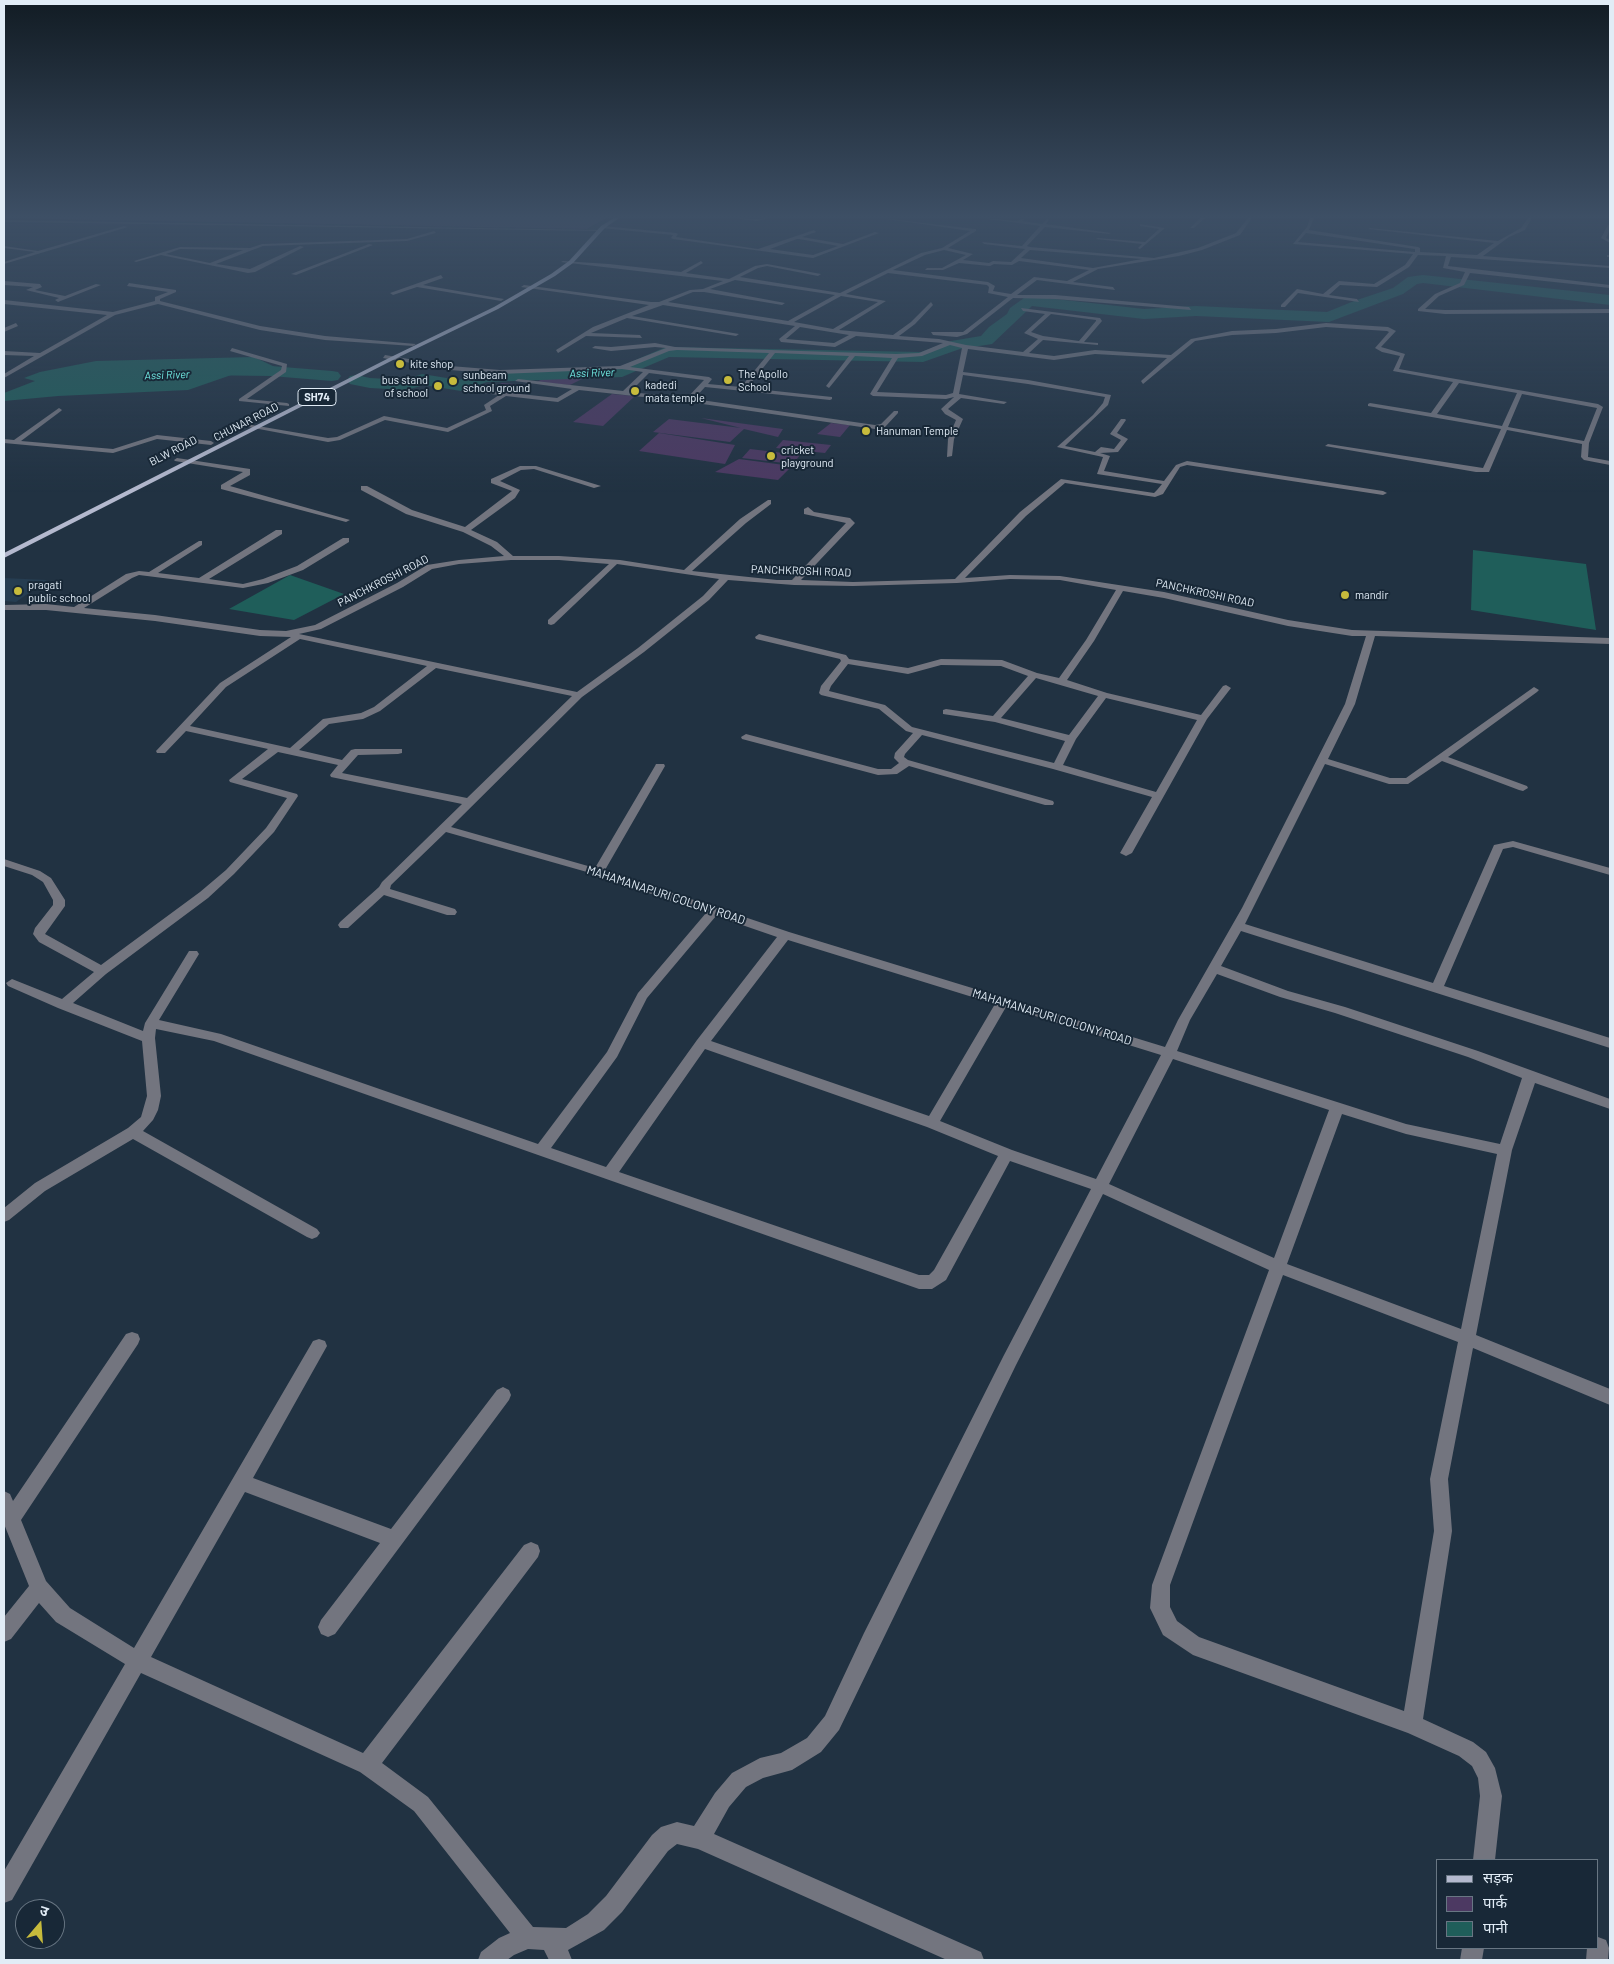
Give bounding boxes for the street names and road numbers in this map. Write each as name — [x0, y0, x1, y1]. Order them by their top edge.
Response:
road number: SH74 — [298, 388, 336, 406]
street label: CHUNAR ROAD — [211, 400, 281, 444]
street label: BLW ROAD — [147, 433, 199, 469]
street label: PANCHKROSHI ROAD — [335, 552, 431, 610]
street label: PANCHKROSHI ROAD — [751, 563, 851, 579]
street label: PANCHKROSHI ROAD — [1155, 576, 1255, 610]
street label: MAHAMANAPURI COLONY ROAD — [585, 863, 747, 927]
street label: MAHAMANAPURI COLONY ROAD — [971, 986, 1133, 1048]

